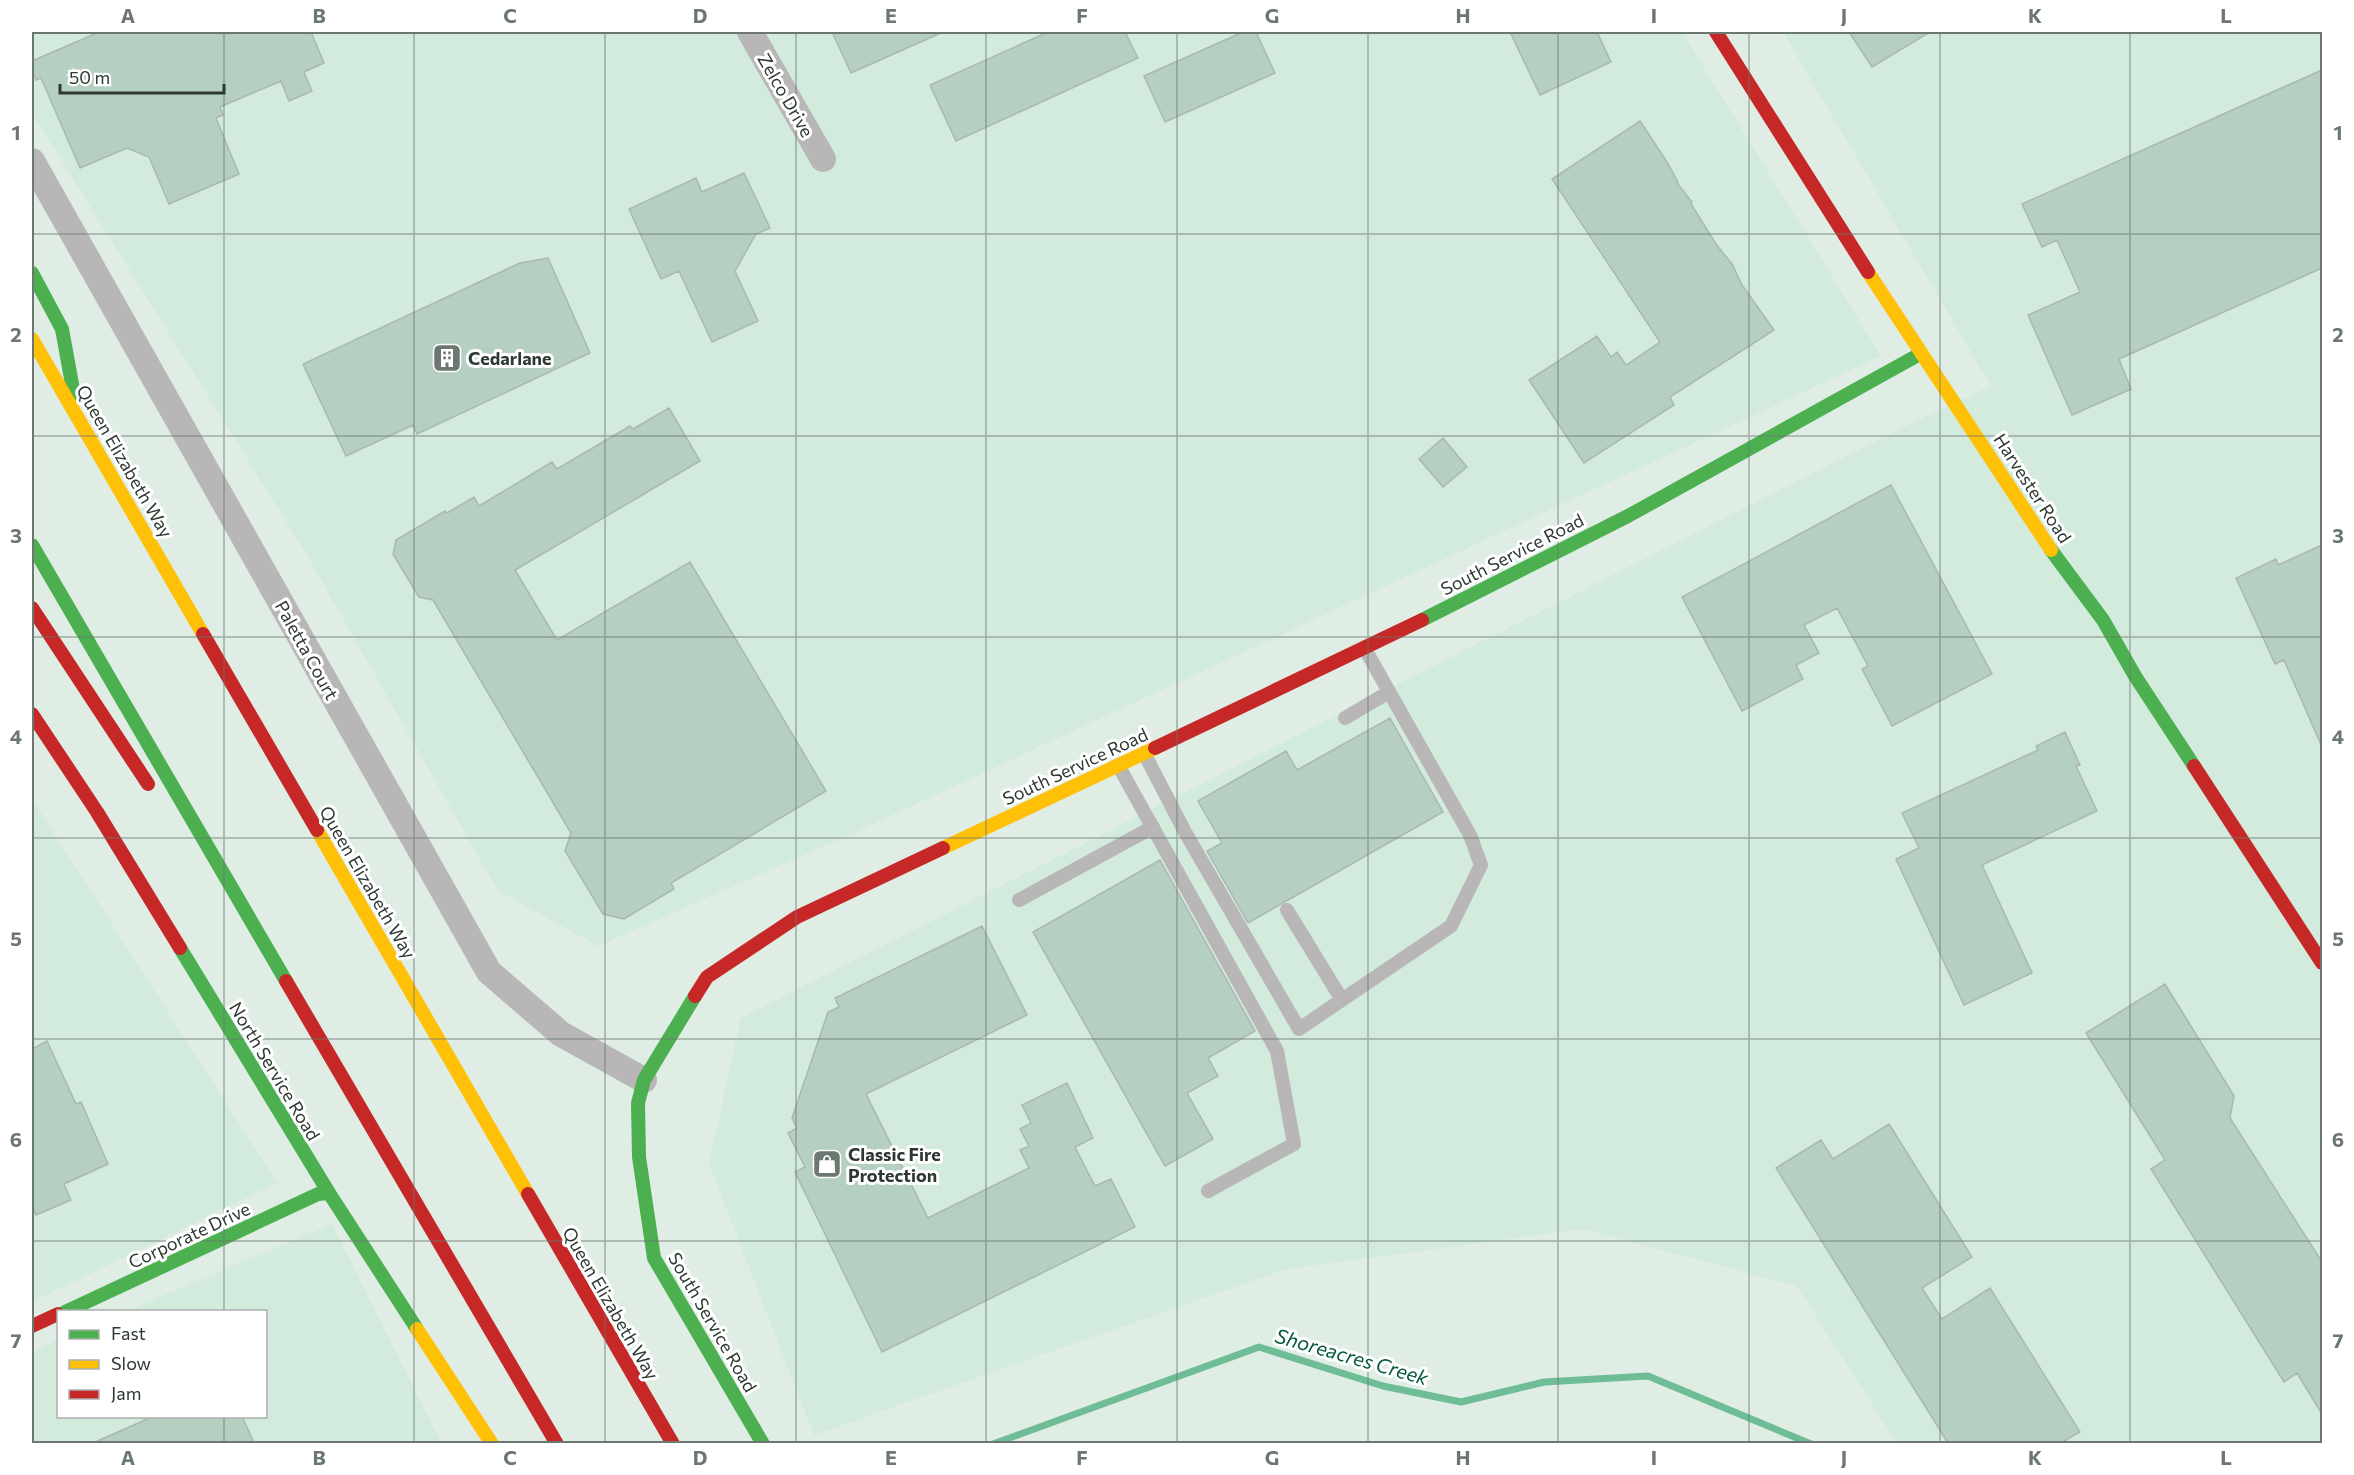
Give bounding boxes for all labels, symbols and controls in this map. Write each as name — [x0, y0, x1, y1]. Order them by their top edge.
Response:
text: A — [121, 3, 135, 27]
text: B — [312, 3, 326, 27]
text: C — [503, 3, 517, 27]
text: D — [693, 3, 707, 27]
text: E — [885, 3, 897, 27]
text: F — [1076, 3, 1088, 27]
text: G — [1265, 3, 1279, 27]
text: H — [1456, 3, 1471, 27]
text: I — [1651, 3, 1657, 27]
text: J — [1841, 3, 1847, 27]
text: K — [2028, 3, 2042, 27]
text: L — [2220, 3, 2232, 27]
street label: Zelco Drive — [753, 49, 819, 141]
scale bar — [60, 57, 224, 95]
text: 50 m — [69, 66, 110, 88]
text: 1 — [11, 120, 21, 144]
text: 1 — [2333, 120, 2343, 144]
text: 2 — [10, 322, 22, 346]
text: 2 — [2332, 322, 2344, 346]
building icon: Cedarlane — [431, 342, 463, 374]
place label: Cedarlane — [468, 347, 552, 369]
street label: Queen Elizabeth Way — [72, 381, 178, 541]
street label: Harvester Road — [1989, 429, 2077, 547]
street label: South Service Road — [1437, 508, 1587, 600]
text: 3 — [10, 523, 22, 547]
text: 3 — [2332, 523, 2344, 547]
street label: Paletta Court — [271, 597, 343, 703]
street label: South Service Road — [999, 723, 1151, 809]
text: 4 — [10, 724, 22, 748]
text: 4 — [2332, 724, 2344, 748]
street label: Queen Elizabeth Way — [315, 802, 421, 962]
text: 5 — [10, 926, 22, 950]
text: 5 — [2332, 926, 2344, 950]
street label: North Service Road — [225, 998, 325, 1144]
text: 6 — [10, 1127, 22, 1151]
text: 6 — [2332, 1127, 2344, 1151]
place label: Classic Fire Protection — [848, 1143, 941, 1186]
shop icon: Classic Fire Protection — [811, 1148, 843, 1180]
street label: Corporate Drive — [125, 1197, 253, 1273]
street label: Queen Elizabeth Way — [558, 1223, 664, 1383]
street label: South Service Road — [664, 1248, 762, 1396]
legend — [57, 1310, 267, 1418]
text: Fast — [111, 1322, 146, 1344]
water label: Shoreacres Creek — [1273, 1323, 1432, 1390]
text: 7 — [11, 1328, 22, 1352]
text: 7 — [2333, 1328, 2344, 1352]
text: Slow — [111, 1352, 151, 1374]
text: Jam — [111, 1382, 141, 1404]
text: A — [121, 1445, 135, 1469]
text: B — [312, 1445, 326, 1469]
text: C — [503, 1445, 517, 1469]
text: D — [693, 1445, 707, 1469]
text: E — [885, 1445, 897, 1469]
text: F — [1076, 1445, 1088, 1469]
text: G — [1265, 1445, 1279, 1469]
text: H — [1456, 1445, 1471, 1469]
text: I — [1651, 1445, 1657, 1469]
text: J — [1841, 1445, 1847, 1469]
text: K — [2028, 1445, 2042, 1469]
text: L — [2220, 1445, 2232, 1469]

